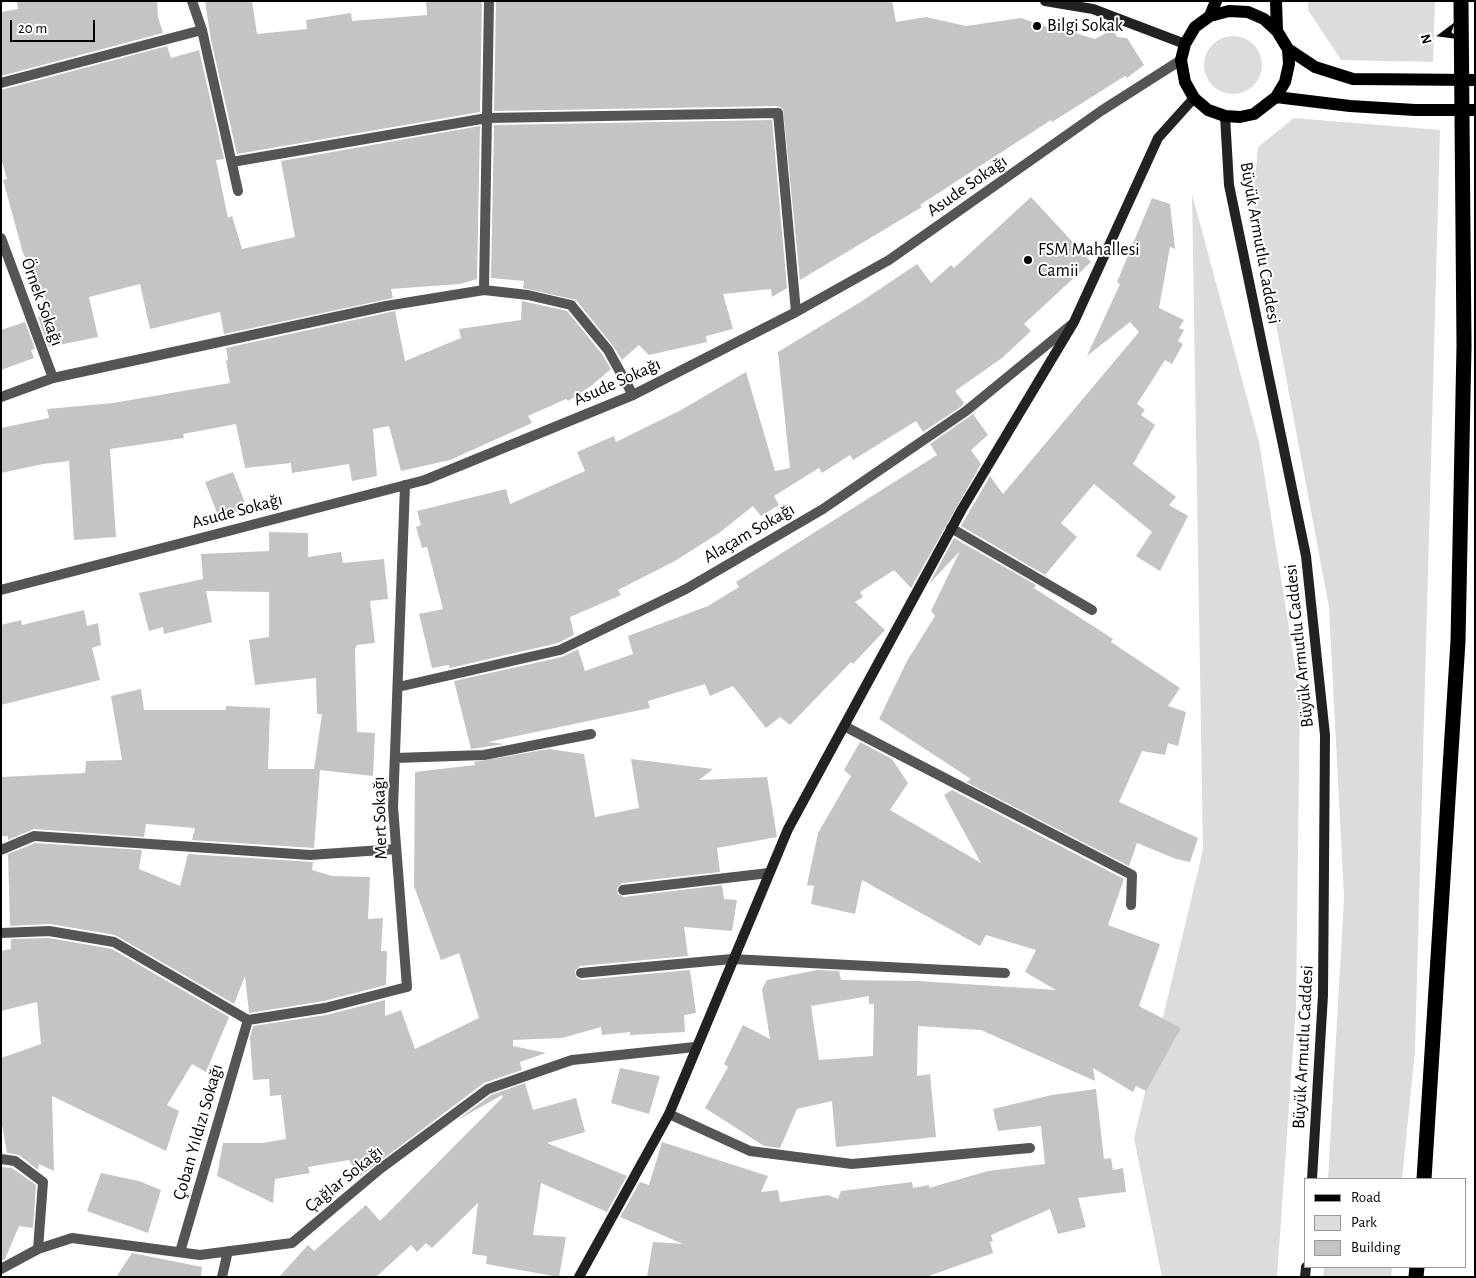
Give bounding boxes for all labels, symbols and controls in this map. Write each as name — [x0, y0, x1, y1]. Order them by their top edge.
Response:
scale bar — [12, 10, 98, 42]
north arrow — [1416, 10, 1466, 60]
place label: Bilgi Sokak — [1047, 15, 1123, 37]
marker: Bilgi Sokak — [1031, 20, 1043, 32]
text: 20 m — [18, 21, 47, 36]
text: N — [1418, 32, 1435, 45]
street label: Asude Sokağı — [923, 150, 1011, 222]
street label: Büyük Armutlu Caddesi — [1235, 160, 1285, 326]
place label: FSM Mahallesi Camii — [1038, 239, 1140, 282]
marker: FSM Mahallesi Camii — [1022, 254, 1034, 266]
street label: Örnek Sokağı — [16, 255, 68, 349]
street label: Asude Sokağı — [570, 353, 664, 411]
street label: Asude Sokağı — [189, 489, 285, 533]
street label: Alaçam Sokağı — [700, 498, 798, 568]
street label: Büyük Armutlu Caddesi — [1280, 563, 1318, 729]
street label: Mert Sokağı — [368, 776, 392, 860]
street label: Büyük Armutlu Caddesi — [1288, 964, 1318, 1130]
street label: Çoban Yıldızı Sokağı — [168, 1062, 228, 1202]
street label: Çağlar Sokağı — [301, 1141, 387, 1217]
legend — [1304, 1178, 1466, 1268]
text: Road — [1351, 1190, 1381, 1205]
text: Park — [1351, 1215, 1377, 1230]
text: Building — [1351, 1240, 1401, 1255]

